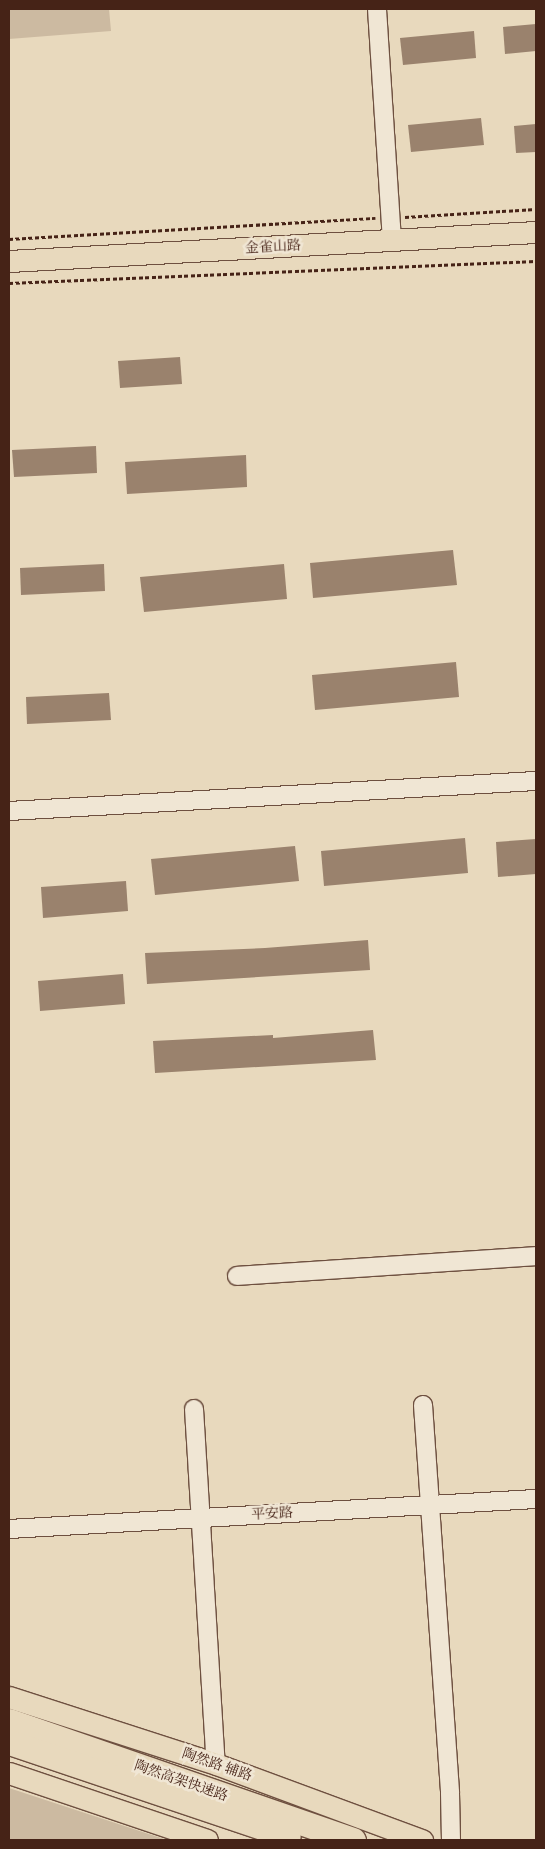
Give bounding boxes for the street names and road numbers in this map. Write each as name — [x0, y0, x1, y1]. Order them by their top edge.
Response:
street label: 金雀山路 — [245, 237, 301, 257]
street label: 平安路 — [251, 1505, 293, 1523]
street label: 陶然路 辅路 — [180, 1745, 254, 1785]
street label: 陶然高架快速路 — [132, 1757, 230, 1805]

